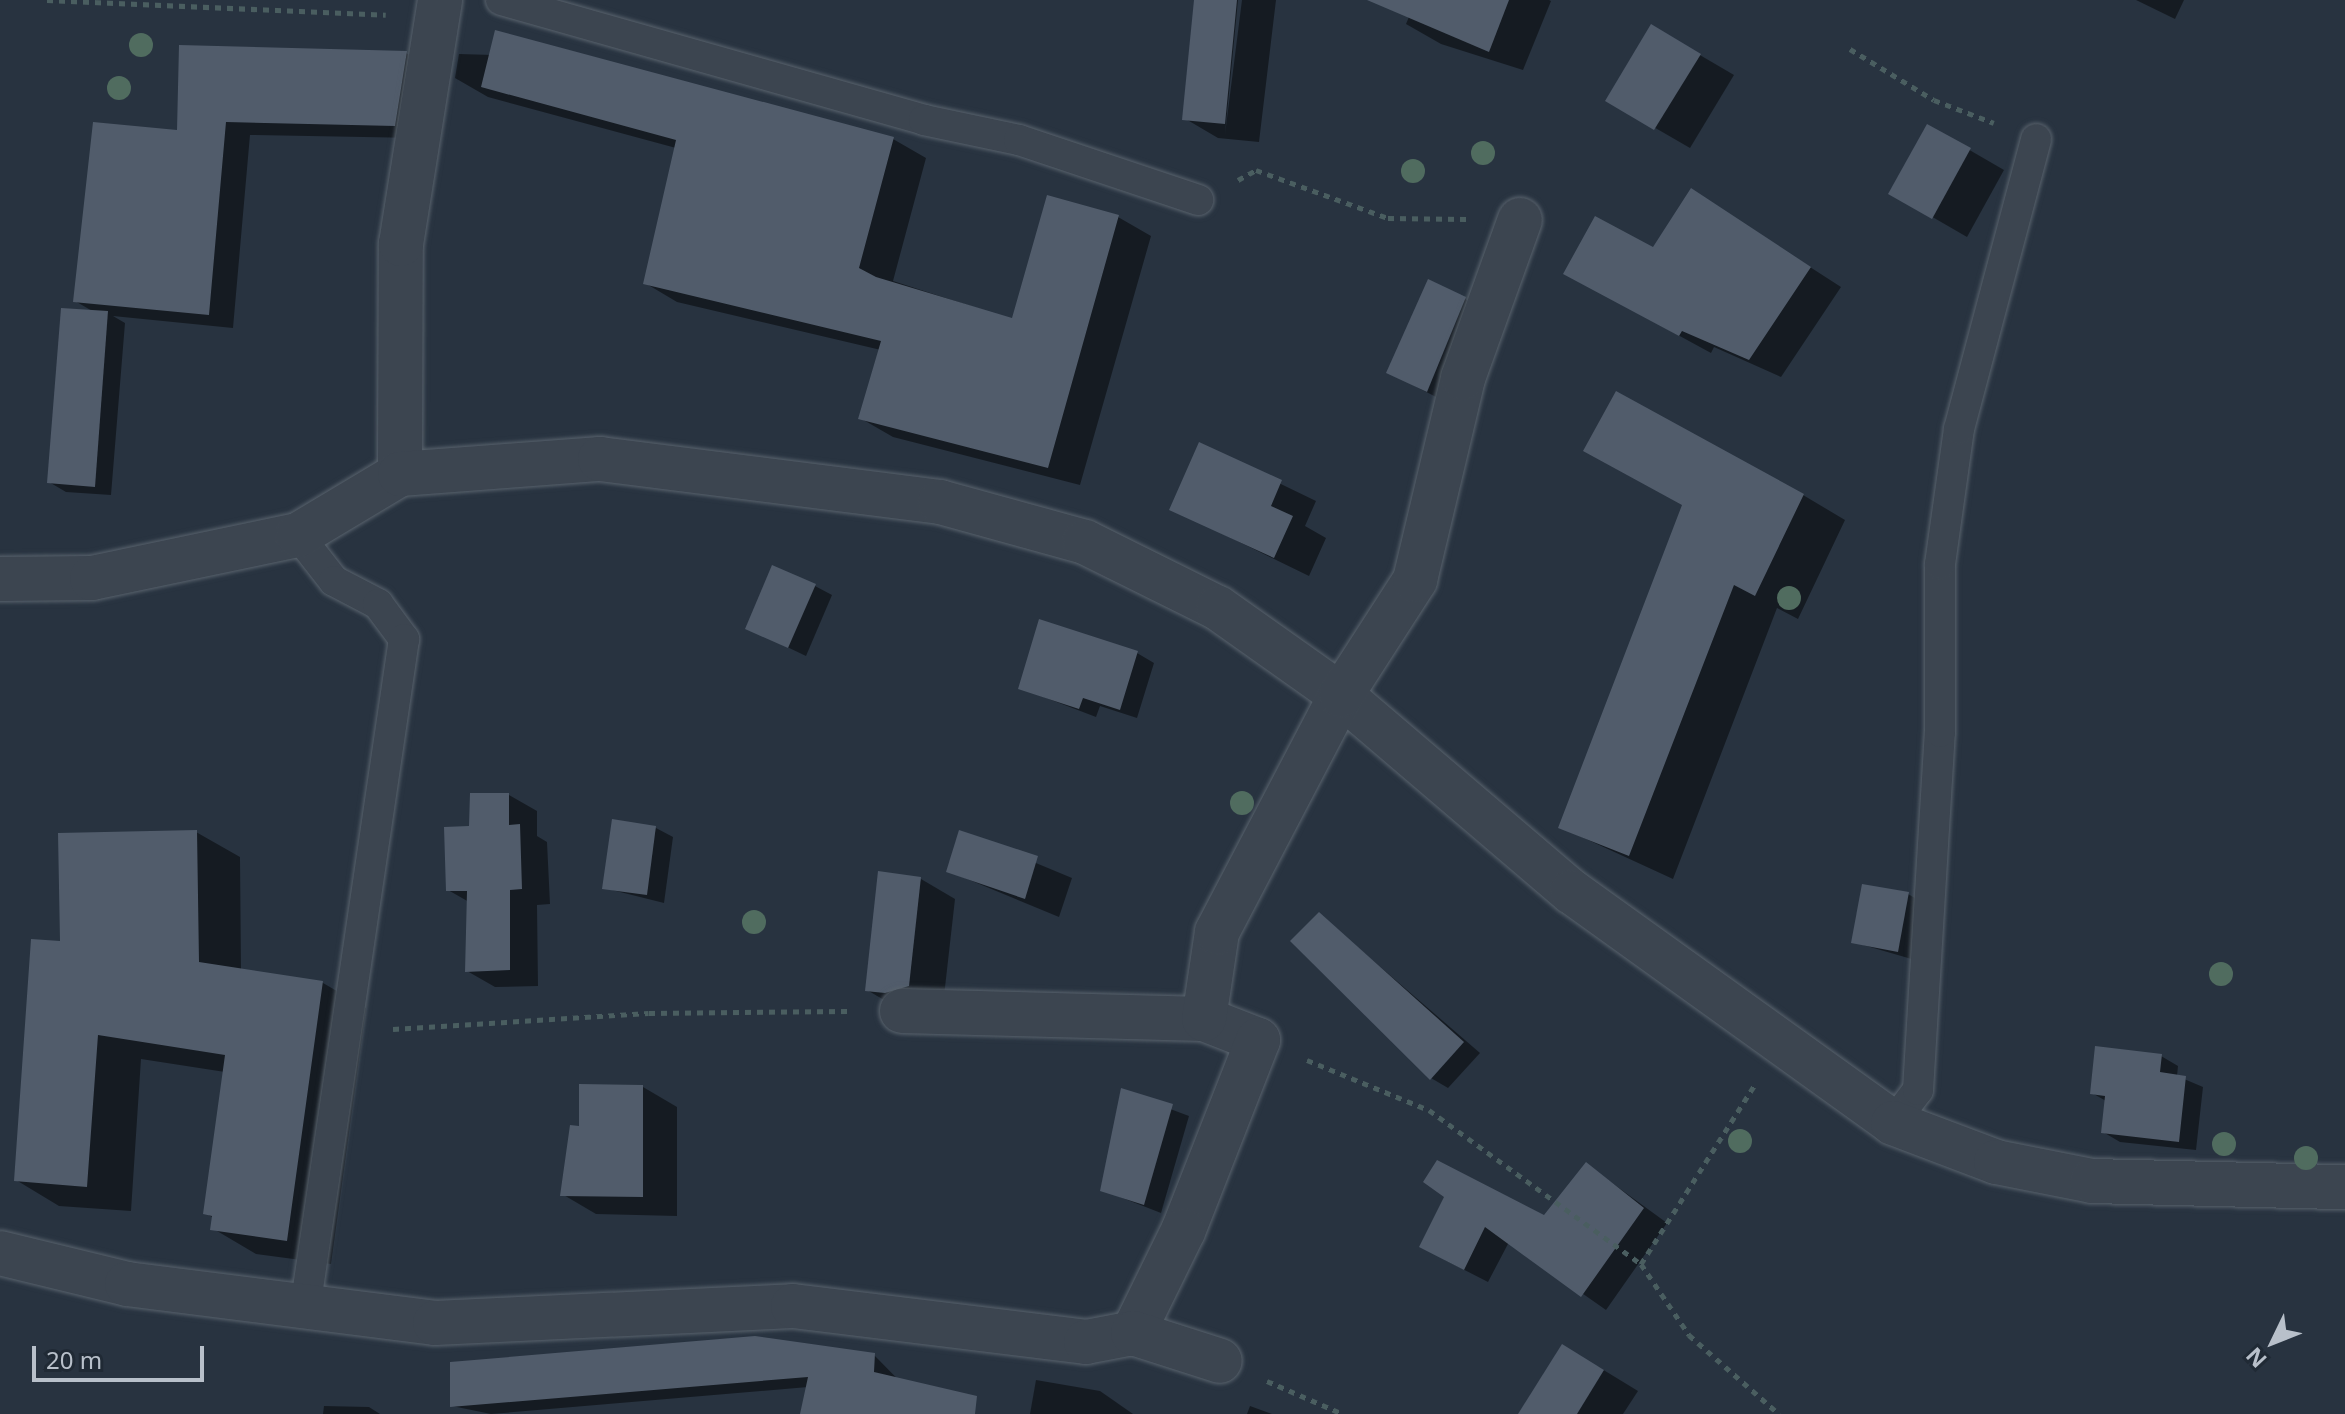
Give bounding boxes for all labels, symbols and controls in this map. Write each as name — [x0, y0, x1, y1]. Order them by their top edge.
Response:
north arrow — [2233, 1302, 2313, 1382]
scale bar — [36, 1330, 208, 1380]
text: N — [2238, 1342, 2273, 1375]
text: 20 m — [46, 1343, 102, 1376]

